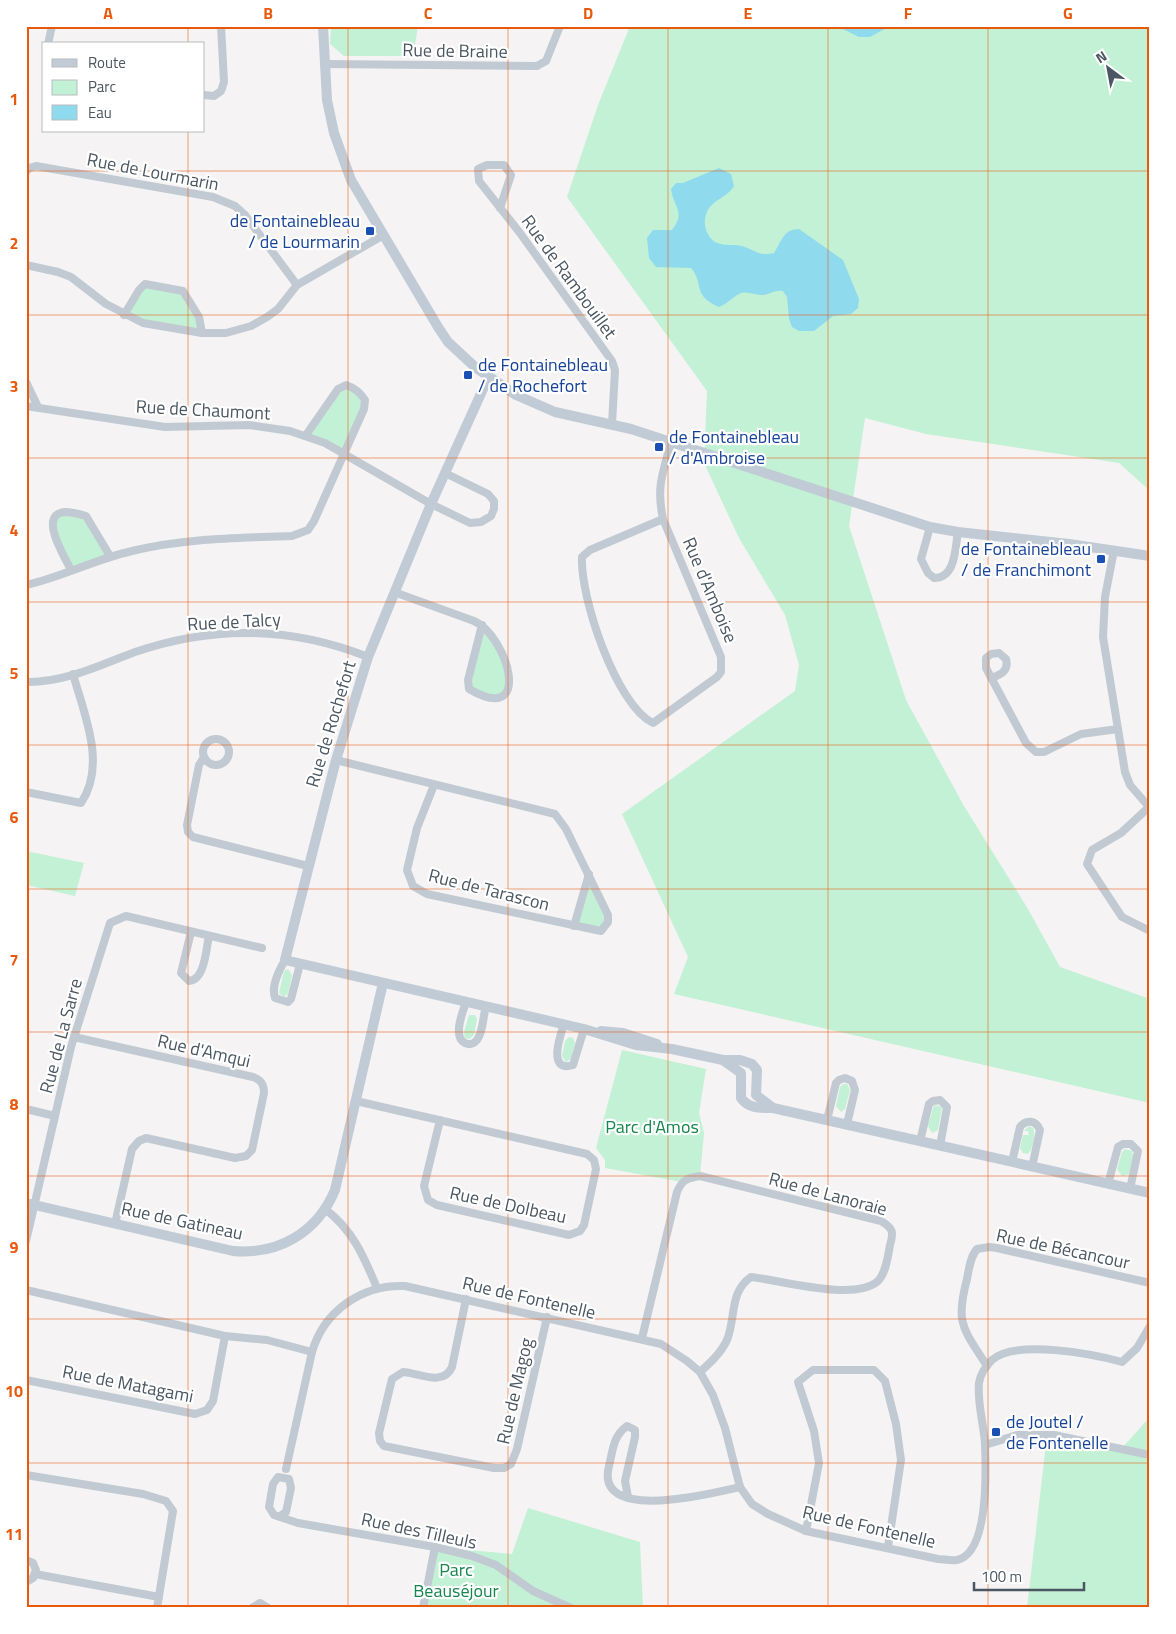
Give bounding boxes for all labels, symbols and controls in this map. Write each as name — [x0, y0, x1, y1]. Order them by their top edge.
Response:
text: A — [103, 1, 113, 25]
text: B — [263, 1, 273, 25]
text: C — [424, 1, 433, 25]
text: D — [583, 1, 593, 25]
text: E — [744, 1, 753, 25]
text: F — [904, 1, 913, 25]
text: G — [1063, 1, 1073, 25]
street label: Rue de Braine — [402, 36, 508, 65]
legend — [42, 42, 205, 132]
north arrow — [1084, 42, 1134, 92]
text: N — [1091, 45, 1111, 68]
text: Route — [88, 51, 126, 74]
text: Parc — [88, 75, 116, 98]
text: 1 — [10, 87, 18, 111]
text: Eau — [88, 101, 112, 124]
street label: Rue de Lourmarin — [85, 145, 221, 198]
place label: de Fontainebleau / de Lourmarin — [230, 207, 360, 255]
street label: Rue de Rambouillet — [515, 209, 624, 345]
marker: de Fontainebleau / de Lourmarin — [364, 225, 376, 237]
text: 2 — [10, 231, 18, 255]
place label: de Fontainebleau / de Rochefort — [478, 351, 608, 399]
marker: de Fontainebleau / de Rochefort — [462, 369, 474, 381]
text: 3 — [10, 374, 18, 398]
street label: Rue de Chaumont — [135, 392, 272, 427]
place label: de Fontainebleau / d'Ambroise — [669, 423, 799, 471]
marker: de Fontainebleau / d'Ambroise — [653, 441, 665, 453]
text: 4 — [10, 518, 19, 542]
street label: Rue d'Amboise — [676, 533, 745, 647]
place label: de Fontainebleau / de Franchimont — [961, 535, 1092, 583]
marker: de Fontainebleau / de Franchimont — [1095, 553, 1107, 565]
street label: Rue de Talcy — [186, 606, 282, 637]
street label: Rue de Rochefort — [298, 657, 363, 790]
text: 5 — [10, 661, 19, 685]
text: 6 — [10, 805, 19, 829]
street label: Rue de Tarascon — [426, 861, 552, 918]
text: 7 — [10, 948, 18, 972]
street label: Rue de La Sarre — [32, 975, 89, 1096]
street label: Rue d'Amqui — [155, 1027, 253, 1074]
text: 8 — [10, 1092, 19, 1116]
park label: Parc d'Amos — [605, 1113, 699, 1140]
street label: Rue de Lanoraie — [766, 1165, 890, 1222]
street label: Rue de Dolbeau — [447, 1179, 569, 1230]
street label: Rue de Gatineau — [119, 1194, 246, 1247]
street label: Rue de Bécancour — [994, 1221, 1132, 1276]
text: 9 — [10, 1235, 19, 1259]
street label: Rue de Fontenelle — [460, 1269, 598, 1326]
street label: Rue de Magog — [489, 1335, 540, 1447]
street label: Rue de Matagami — [60, 1358, 196, 1409]
text: 10 — [5, 1379, 23, 1403]
place label: de Joutel / de Fontenelle — [1006, 1408, 1108, 1456]
marker: de Joutel / de Fontenelle — [990, 1426, 1002, 1438]
street label: Rue de Fontenelle — [800, 1498, 938, 1555]
street label: Rue des Tilleuls — [359, 1505, 479, 1556]
text: 11 — [5, 1522, 23, 1546]
park label: Parc Beauséjour — [413, 1556, 499, 1604]
scale bar — [974, 1559, 1084, 1591]
text: 100 m — [981, 1565, 1022, 1588]

